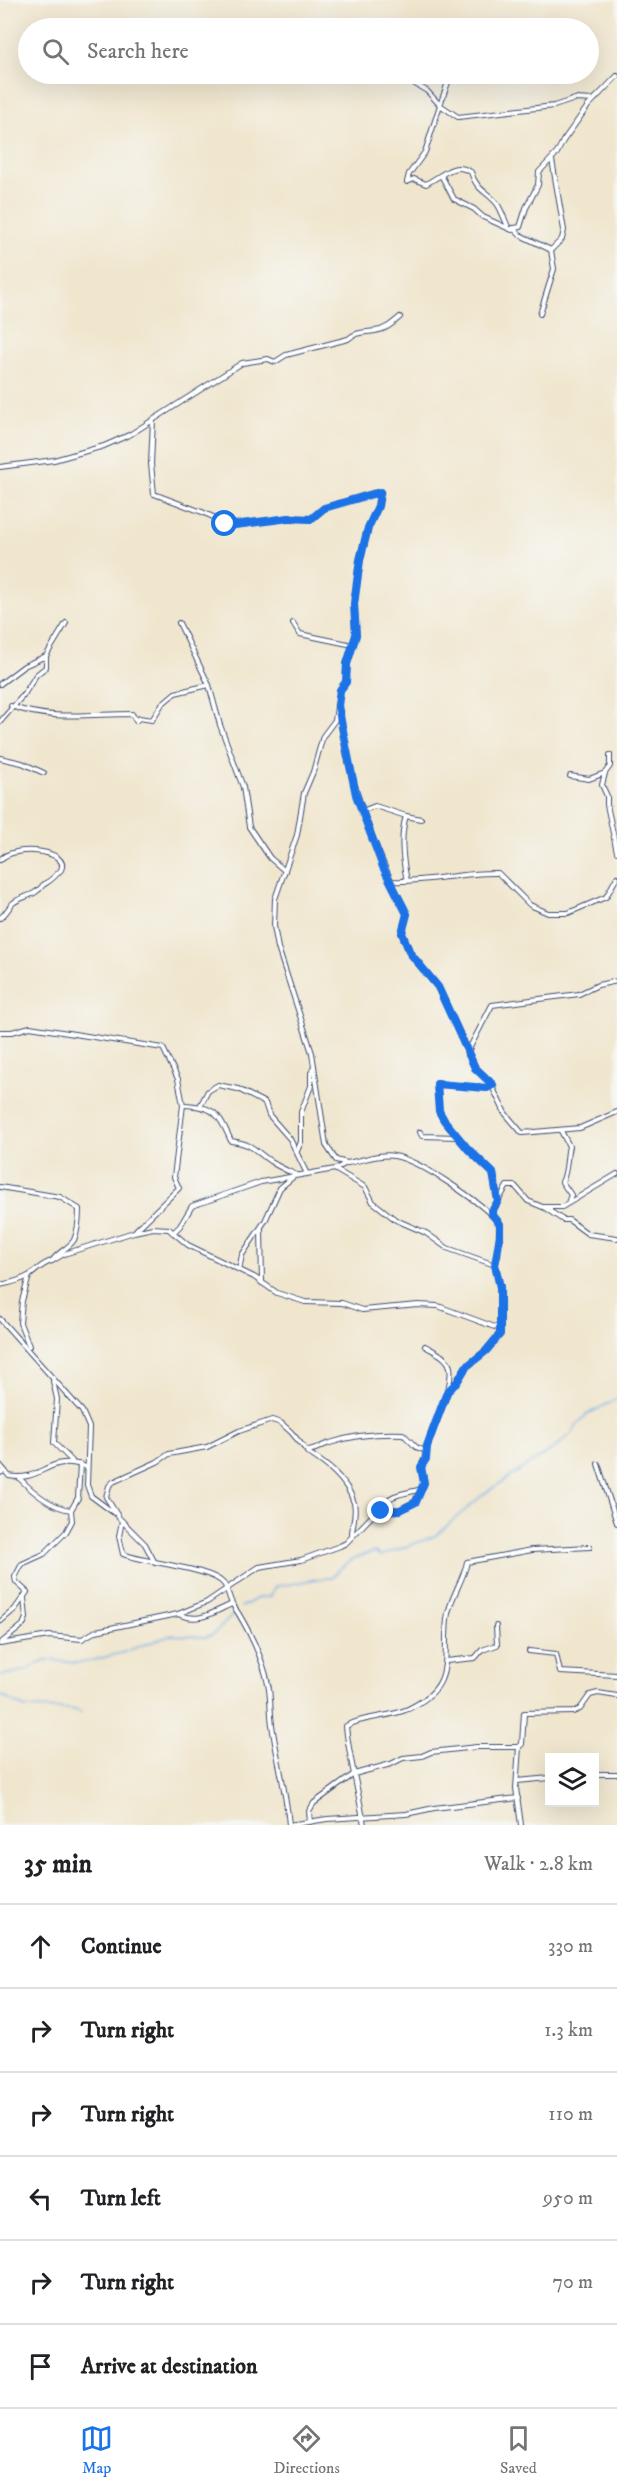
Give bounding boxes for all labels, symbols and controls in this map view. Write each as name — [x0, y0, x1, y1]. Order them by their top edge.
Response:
search box — [18, 18, 599, 84]
icon: search — [39, 35, 72, 68]
text: Search here — [87, 38, 189, 65]
route start — [211, 510, 237, 536]
route end — [367, 1497, 393, 1523]
map controls — [545, 1753, 599, 1807]
button: layers — [545, 1753, 599, 1807]
text: 35 min — [24, 1848, 92, 1881]
text: Walk · 2.8 km — [484, 1852, 593, 1877]
icon: ahead — [24, 1930, 57, 1963]
text: Continue — [81, 1933, 162, 1960]
text: 330 m — [548, 1934, 593, 1959]
icon: right — [24, 2014, 57, 2047]
text: Turn right — [81, 2017, 174, 2044]
text: 1.3 km — [544, 2018, 593, 2043]
icon: right — [24, 2098, 57, 2131]
text: Turn right — [81, 2101, 174, 2128]
text: 110 m — [548, 2102, 593, 2127]
icon: left — [24, 2182, 57, 2215]
text: Turn left — [81, 2185, 161, 2212]
text: 950 m — [543, 2186, 593, 2211]
icon: right — [24, 2266, 57, 2299]
text: Turn right — [81, 2269, 174, 2296]
text: 70 m — [552, 2270, 593, 2295]
icon: arrive — [24, 2350, 57, 2383]
text: Arrive at destination — [81, 2353, 258, 2380]
tab: Map — [80, 2422, 113, 2478]
tab: Directions — [273, 2422, 340, 2478]
tab: Saved — [500, 2422, 537, 2478]

